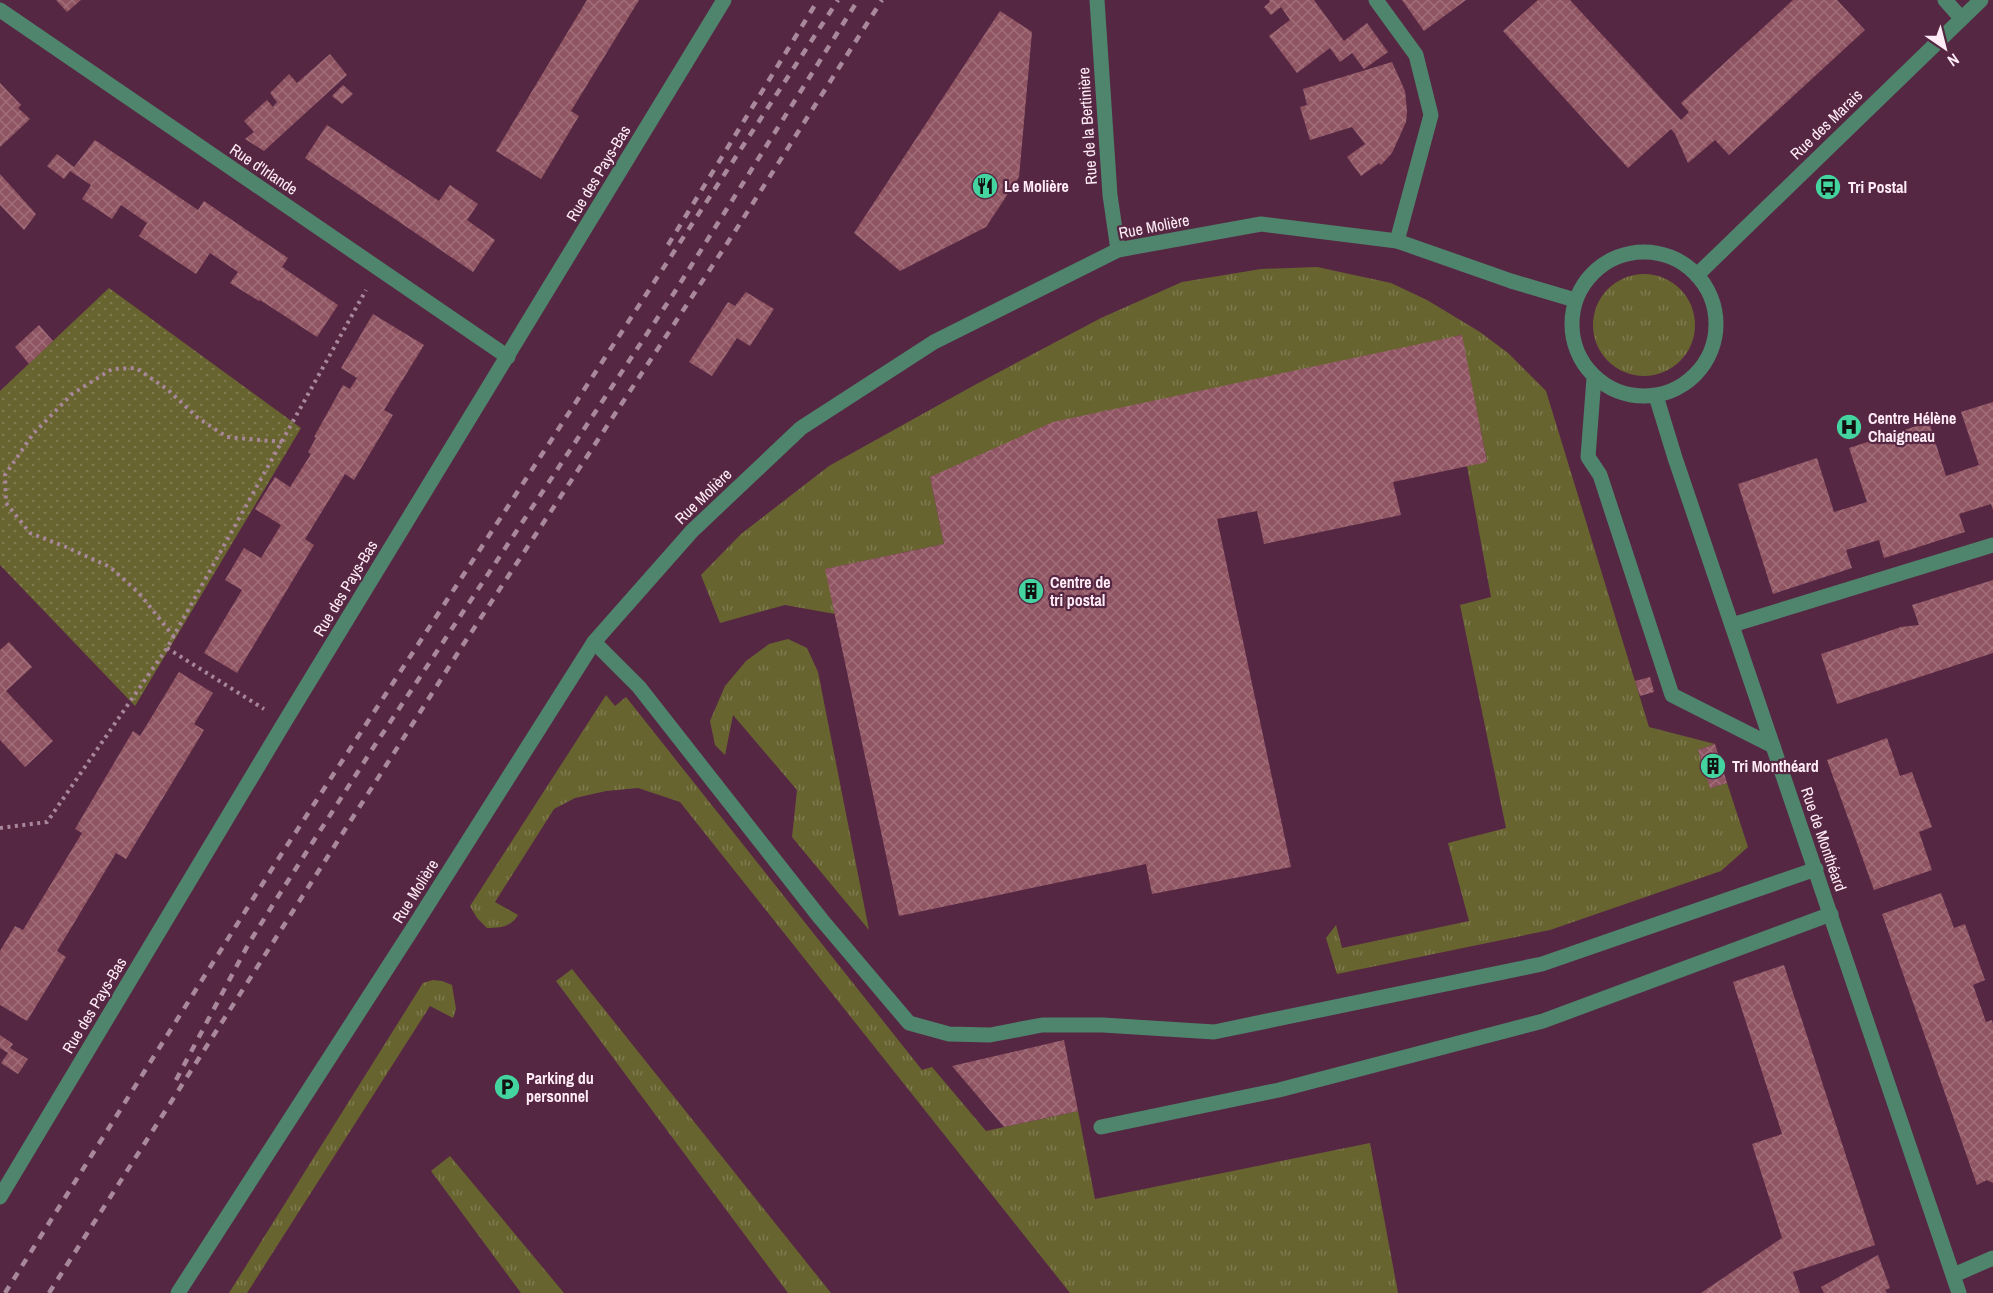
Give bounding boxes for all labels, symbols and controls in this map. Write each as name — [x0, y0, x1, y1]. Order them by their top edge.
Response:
north arrow — [1915, 18, 1975, 78]
text: N — [1943, 49, 1964, 72]
street label: Rue de la Bertinière — [1072, 67, 1102, 185]
street label: Rue des Marais — [1785, 84, 1867, 164]
street label: Rue des Pays-Bas — [561, 121, 635, 225]
street label: Rue d'Irlande — [226, 138, 302, 200]
restaurant icon: Le Molière — [970, 171, 1000, 201]
bus stop icon: Tri Postal — [1813, 172, 1843, 202]
place label: Le Molière — [1004, 175, 1069, 197]
place label: Tri Postal — [1848, 176, 1907, 198]
street label: Rue Molière — [1117, 208, 1191, 244]
place label: Centre Hélène Chaigneau — [1868, 407, 1956, 447]
hospital icon: Centre Hélène Chaigneau — [1834, 412, 1864, 442]
street label: Rue Molière — [670, 463, 736, 529]
street label: Rue des Pays-Bas — [308, 536, 382, 640]
place label: Centre de tri postal — [1050, 571, 1111, 611]
building icon: Centre de tri postal — [1016, 576, 1046, 606]
building icon: Tri Monthéard — [1698, 751, 1728, 781]
place label: Tri Monthéard — [1732, 755, 1819, 777]
street label: Rue de Monthéard — [1796, 784, 1852, 894]
street label: Rue Molière — [387, 855, 443, 927]
street label: Rue des Pays-Bas — [57, 953, 131, 1057]
place label: Parking du personnel — [526, 1067, 594, 1107]
parking icon: Parking du personnel — [492, 1072, 522, 1102]

